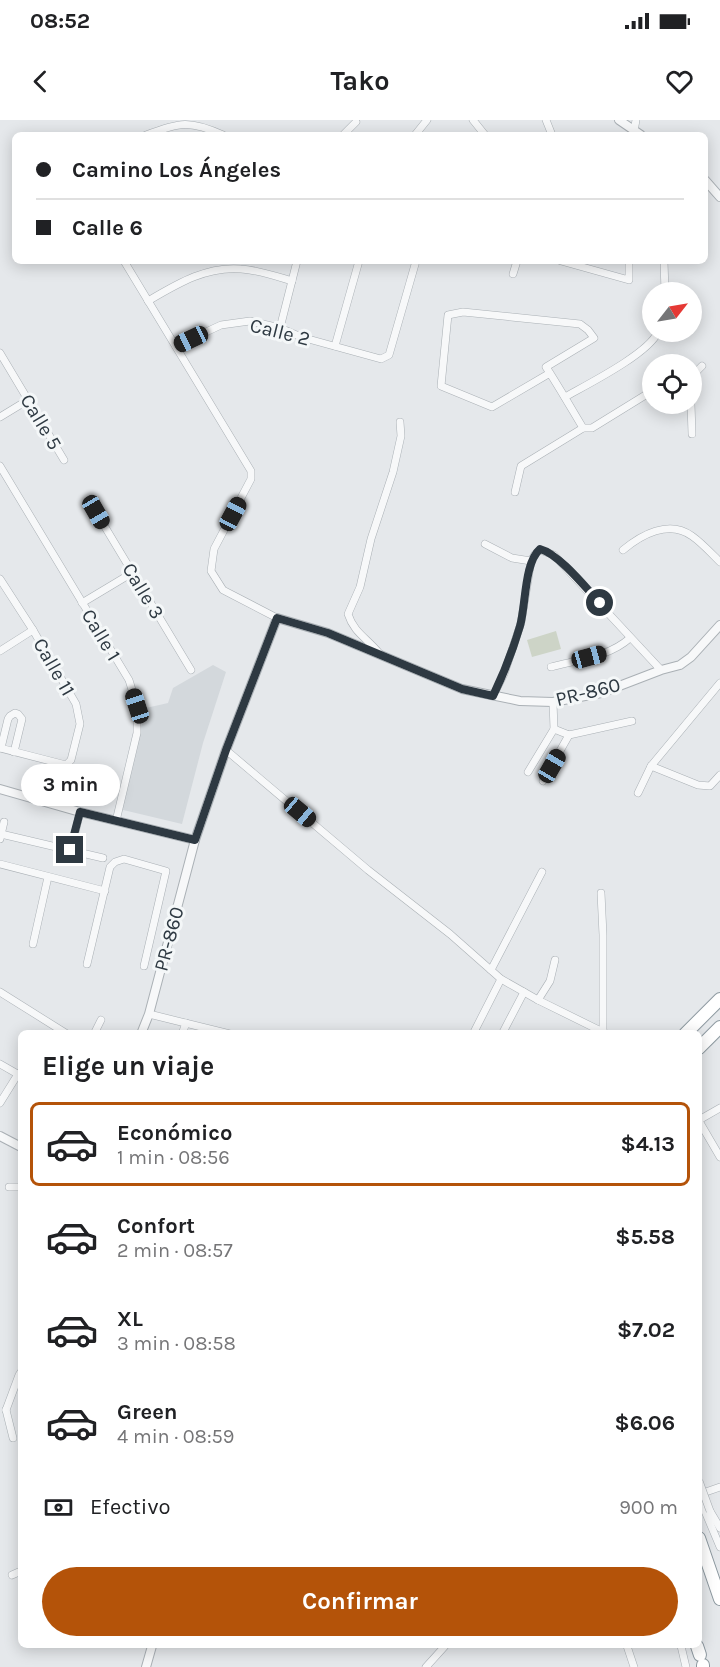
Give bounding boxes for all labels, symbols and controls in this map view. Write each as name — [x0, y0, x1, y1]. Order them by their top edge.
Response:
text: 08:52 — [30, 8, 90, 34]
icon: back — [24, 65, 57, 98]
text: Tako — [331, 65, 389, 97]
icon: heart — [663, 65, 696, 98]
text: Camino Los Ángeles — [72, 157, 281, 183]
text: Calle 6 — [72, 215, 143, 241]
north arrow — [642, 282, 702, 342]
map controls — [642, 282, 702, 414]
street label: Calle 2 — [248, 313, 312, 351]
car — [171, 323, 211, 355]
button: locate — [642, 354, 702, 414]
street label: Calle 5 — [15, 390, 67, 454]
car — [79, 492, 113, 532]
car — [217, 494, 249, 534]
street label: Calle 3 — [117, 559, 169, 623]
route start — [586, 589, 613, 616]
street label: Calle 1 — [77, 605, 125, 665]
street label: Calle 11 — [28, 634, 80, 700]
car — [569, 644, 609, 670]
street label: PR-860 — [553, 673, 623, 711]
car — [123, 686, 151, 726]
car — [535, 746, 569, 786]
callout: 3 min — [20, 763, 119, 805]
text: 3 min — [43, 773, 98, 796]
car — [280, 794, 320, 830]
route end — [56, 836, 83, 863]
street label: PR-860 — [149, 904, 189, 974]
text: Elige un viaje — [42, 1050, 214, 1082]
icon: car — [45, 1117, 99, 1171]
text: Económico — [117, 1120, 232, 1146]
text: $4.13 — [620, 1131, 675, 1157]
text: 1 min · 08:56 — [117, 1146, 230, 1169]
icon: car — [45, 1210, 99, 1264]
text: Confort — [117, 1213, 195, 1239]
text: $5.58 — [615, 1224, 675, 1250]
text: 2 min · 08:57 — [117, 1239, 233, 1262]
icon: car — [45, 1303, 99, 1357]
text: XL — [117, 1306, 143, 1332]
text: $7.02 — [617, 1317, 675, 1343]
text: 3 min · 08:58 — [117, 1332, 236, 1355]
icon: car — [45, 1396, 99, 1450]
text: Green — [117, 1399, 178, 1425]
text: $6.06 — [614, 1410, 675, 1436]
text: 4 min · 08:59 — [117, 1425, 234, 1448]
icon: cash — [42, 1491, 75, 1524]
text: Efectivo — [90, 1494, 170, 1520]
text: 900 m — [619, 1496, 678, 1519]
button: Confirmar — [42, 1567, 678, 1636]

